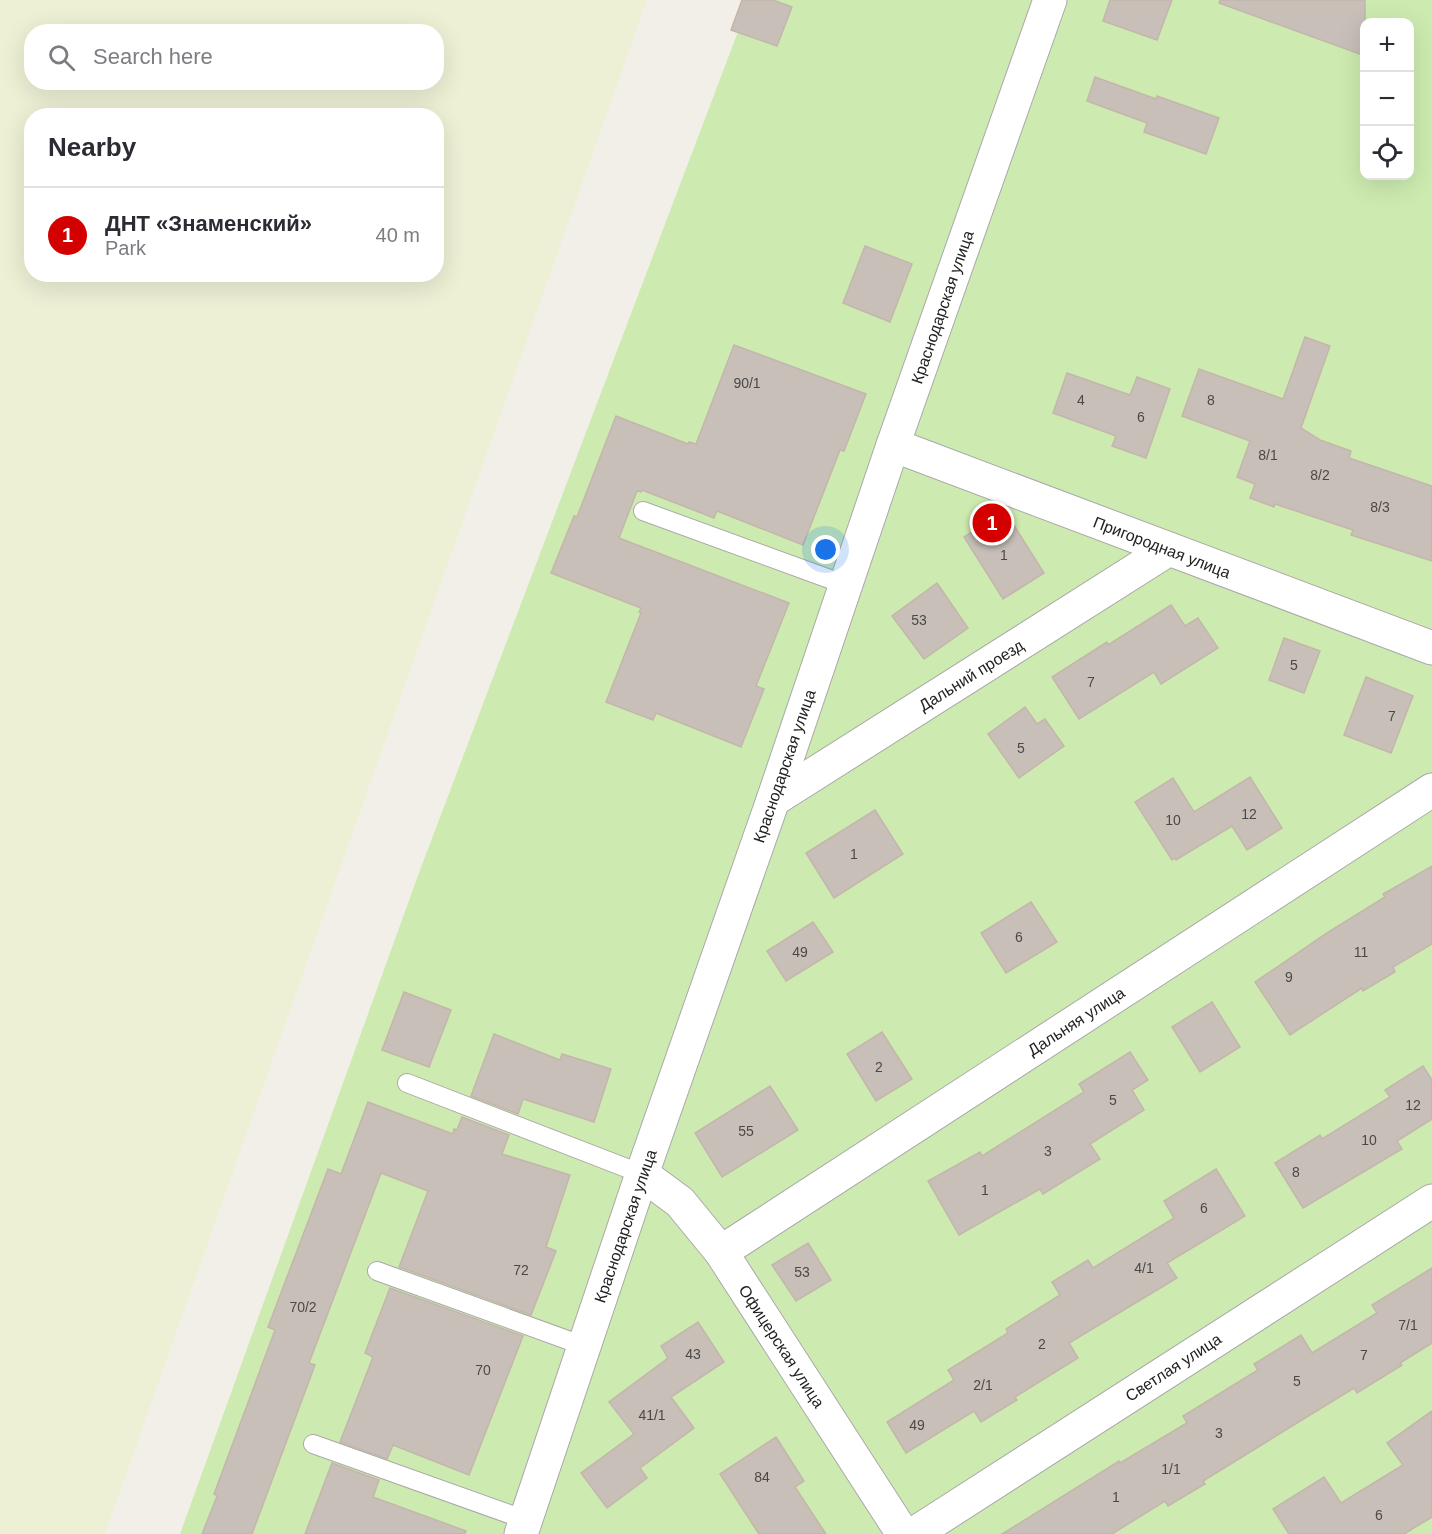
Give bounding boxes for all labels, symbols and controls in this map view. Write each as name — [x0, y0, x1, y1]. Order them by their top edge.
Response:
map controls — [1360, 18, 1414, 180]
button: + — [1360, 18, 1414, 72]
search box — [24, 24, 444, 90]
icon: search — [45, 41, 78, 74]
text: Search here — [93, 44, 213, 69]
button: − — [1360, 72, 1414, 126]
button: locate — [1360, 126, 1414, 180]
text: Nearby — [48, 132, 136, 162]
text: ДНТ «Знаменский» — [105, 211, 312, 236]
text: 1 — [62, 224, 73, 246]
text: 40 m — [376, 224, 420, 246]
street label: Краснодарская улица — [908, 228, 977, 386]
text: Park — [105, 237, 146, 259]
house number: 90/1 — [733, 375, 761, 391]
house number: 4 — [1077, 392, 1085, 408]
house number: 8 — [1207, 392, 1215, 408]
house number: 6 — [1137, 409, 1145, 425]
house number: 8/1 — [1258, 447, 1278, 463]
house number: 8/2 — [1310, 467, 1330, 483]
house number: 8/3 — [1370, 499, 1390, 515]
pin: 1 — [972, 500, 1012, 546]
street label: Пригородная улица — [1091, 513, 1233, 581]
your location — [811, 535, 840, 564]
house number: 1 — [1000, 547, 1008, 563]
house number: 53 — [911, 612, 927, 628]
street label: Дальний проезд — [916, 636, 1027, 714]
house number: 5 — [1290, 657, 1298, 673]
house number: 7 — [1087, 674, 1095, 690]
street label: Краснодарская улица — [750, 687, 819, 845]
house number: 7 — [1388, 708, 1396, 724]
house number: 5 — [1017, 740, 1025, 756]
house number: 12 — [1241, 806, 1257, 822]
house number: 10 — [1165, 812, 1181, 828]
house number: 1 — [850, 846, 858, 862]
house number: 6 — [1015, 929, 1023, 945]
house number: 49 — [792, 944, 808, 960]
house number: 11 — [1354, 944, 1368, 960]
house number: 9 — [1285, 969, 1293, 985]
street label: Дальняя улица — [1025, 984, 1128, 1059]
house number: 2 — [875, 1059, 883, 1075]
house number: 5 — [1109, 1092, 1117, 1108]
house number: 12 — [1405, 1097, 1421, 1113]
house number: 55 — [738, 1123, 754, 1139]
house number: 10 — [1361, 1132, 1377, 1148]
house number: 3 — [1044, 1143, 1052, 1159]
street label: Краснодарская улица — [591, 1147, 660, 1305]
house number: 8 — [1292, 1164, 1300, 1180]
house number: 1 — [981, 1182, 989, 1198]
house number: 6 — [1200, 1200, 1208, 1216]
house number: 4/1 — [1134, 1260, 1154, 1276]
house number: 72 — [513, 1262, 529, 1278]
house number: 53 — [794, 1264, 810, 1280]
street label: Офицерская улица — [736, 1282, 828, 1411]
house number: 70/2 — [289, 1299, 317, 1315]
house number: 7/1 — [1398, 1317, 1418, 1333]
street label: Светлая улица — [1122, 1330, 1224, 1405]
house number: 2 — [1038, 1336, 1046, 1352]
house number: 43 — [685, 1346, 701, 1362]
house number: 7 — [1360, 1347, 1368, 1363]
house number: 70 — [475, 1362, 491, 1378]
house number: 5 — [1293, 1373, 1301, 1389]
house number: 2/1 — [973, 1377, 993, 1393]
house number: 41/1 — [638, 1407, 666, 1423]
house number: 49 — [909, 1417, 925, 1433]
house number: 3 — [1215, 1425, 1223, 1441]
house number: 1/1 — [1161, 1461, 1181, 1477]
house number: 84 — [754, 1469, 770, 1485]
house number: 1 — [1112, 1489, 1120, 1505]
house number: 6 — [1375, 1507, 1383, 1523]

